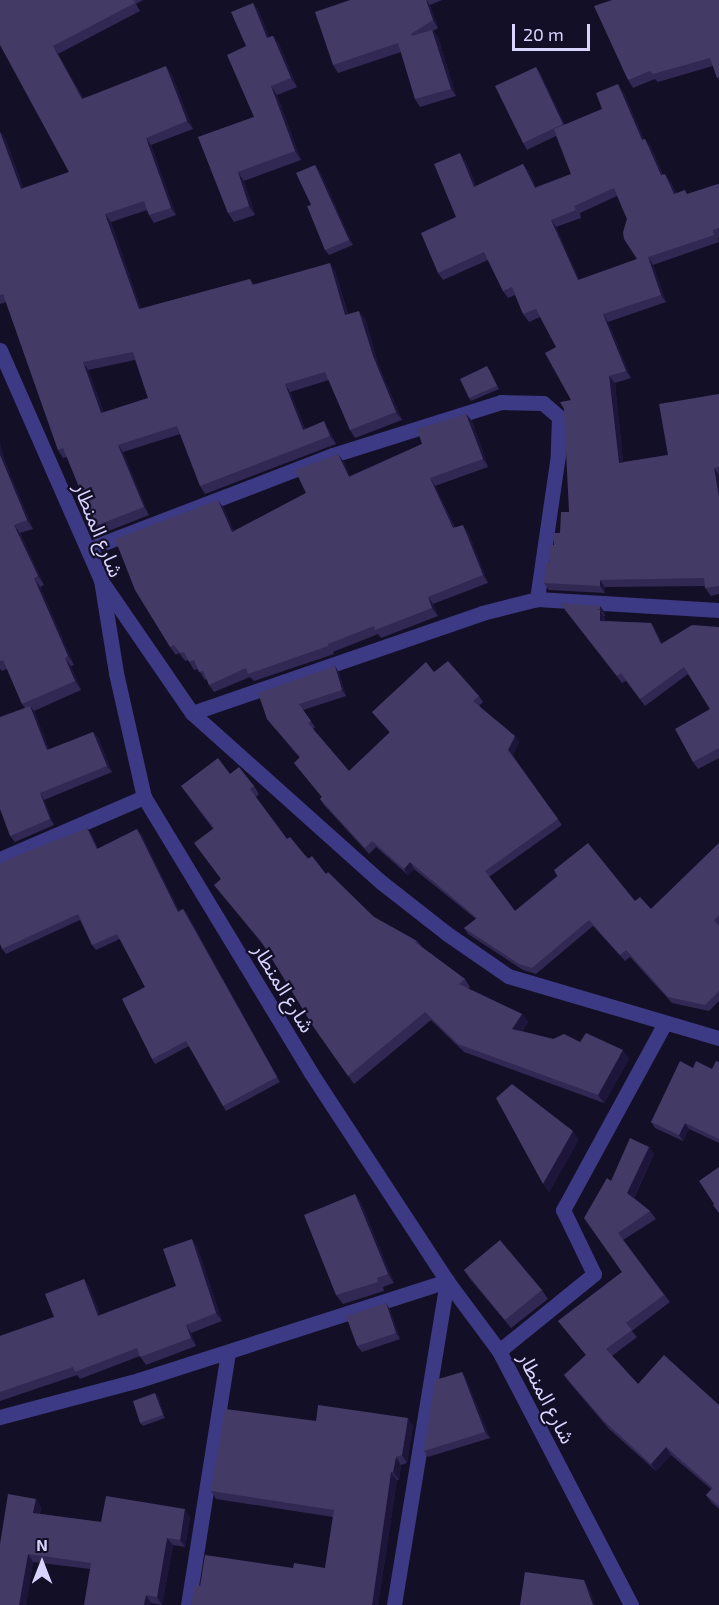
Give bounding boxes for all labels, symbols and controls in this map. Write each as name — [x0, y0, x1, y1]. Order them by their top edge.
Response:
scale bar — [515, 12, 593, 50]
text: 20 m — [523, 23, 564, 45]
street label: شارع المنطار — [69, 480, 129, 580]
street label: شارع المنطار — [248, 939, 320, 1037]
street label: شارع المنطار — [514, 1348, 580, 1448]
north arrow — [12, 1533, 72, 1593]
text: N — [36, 1535, 48, 1554]

